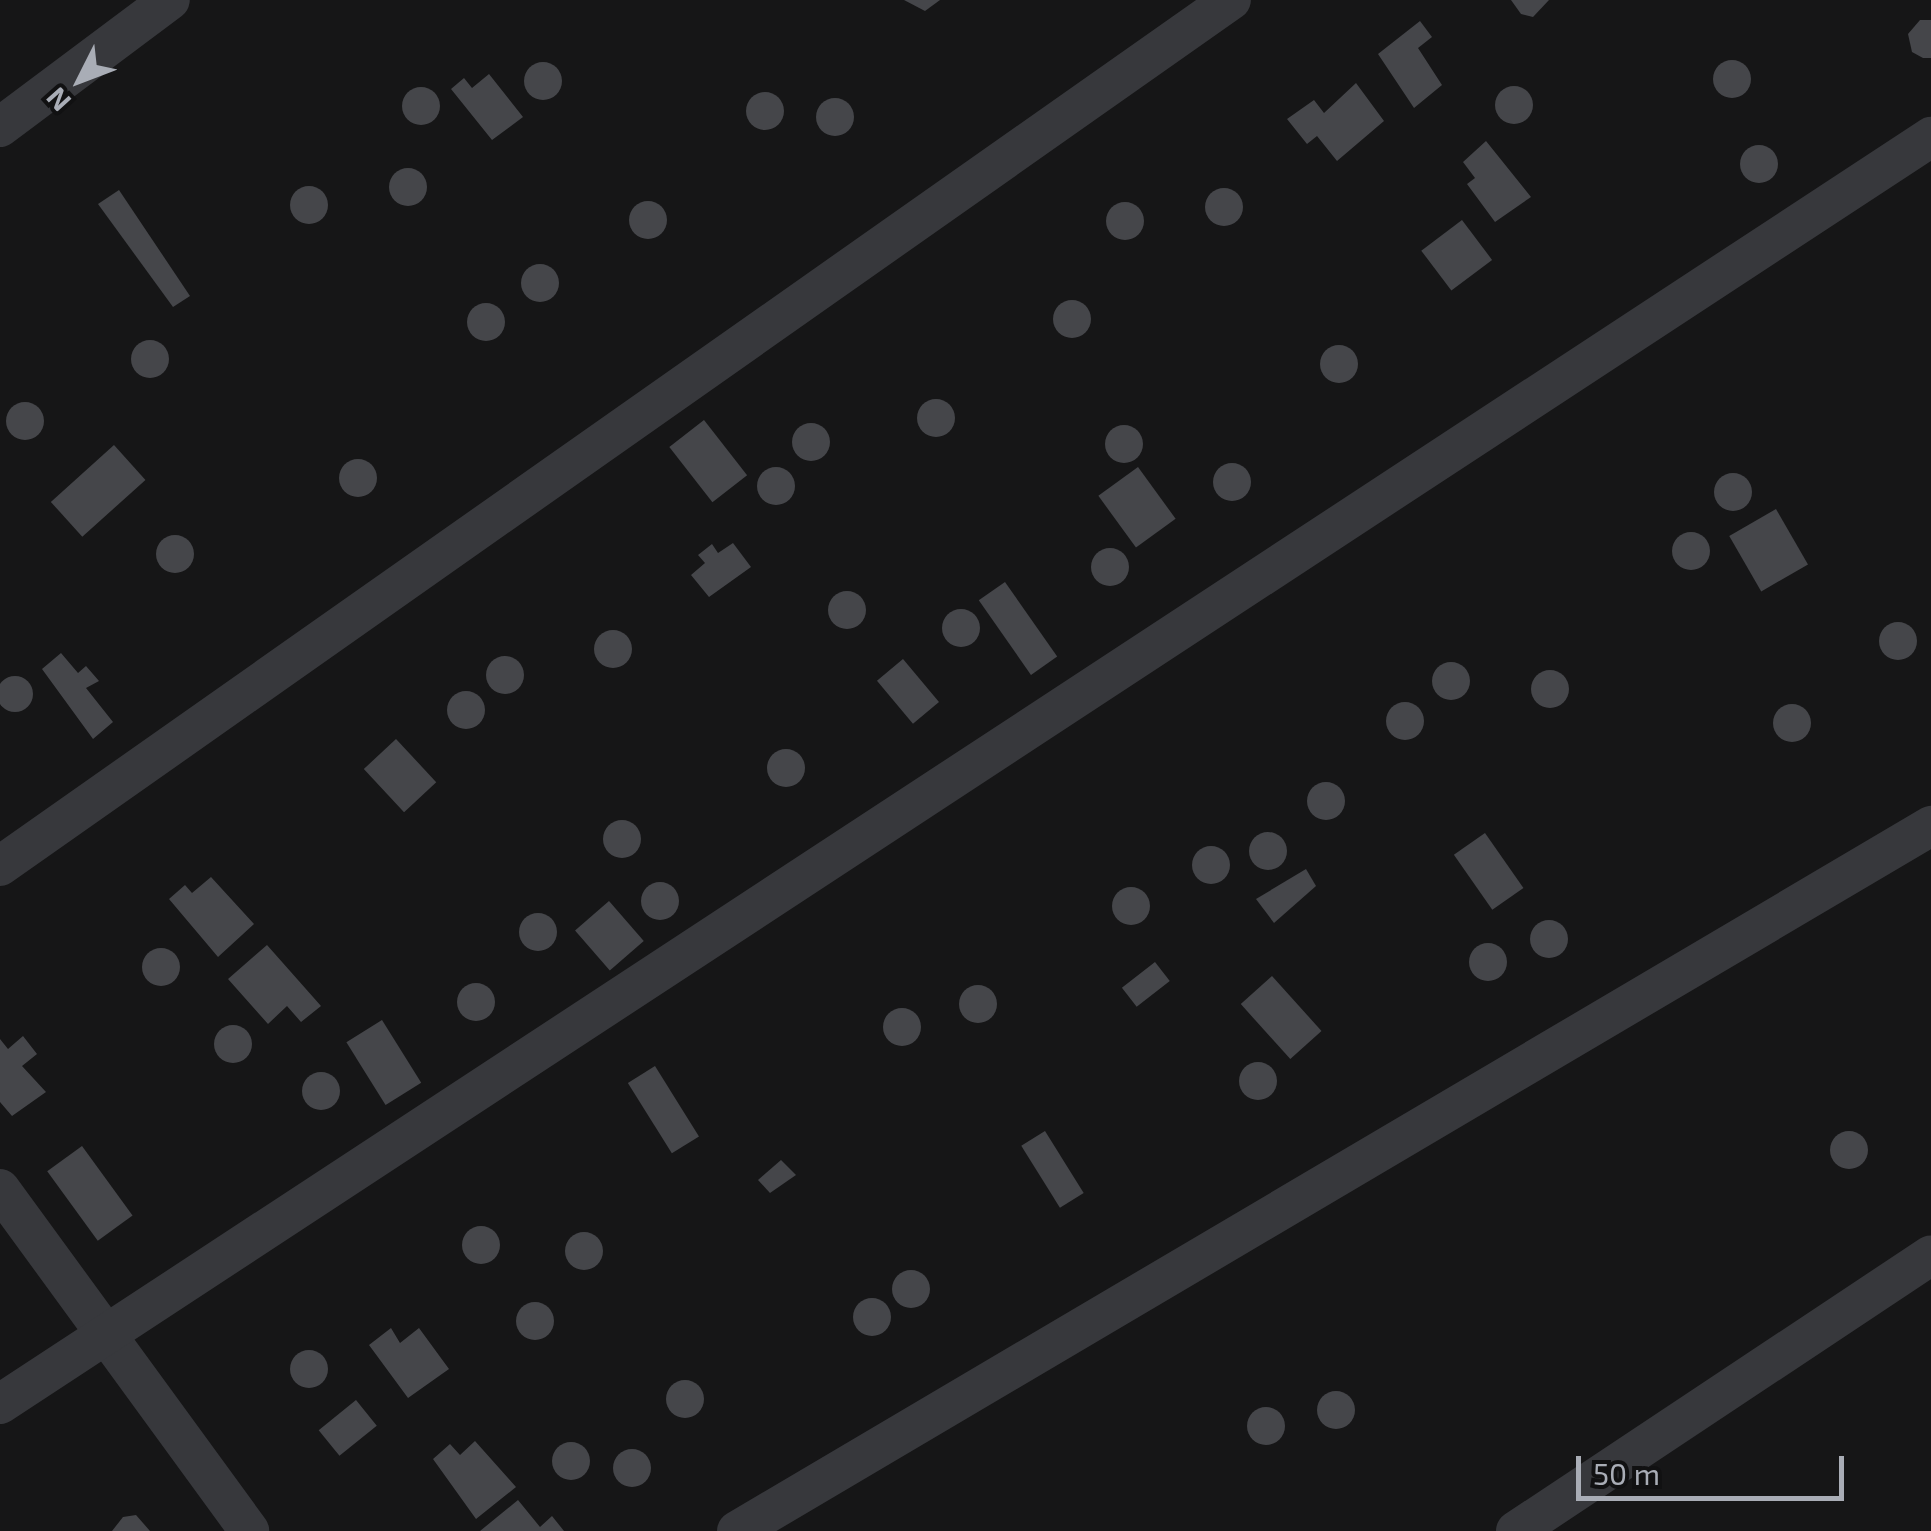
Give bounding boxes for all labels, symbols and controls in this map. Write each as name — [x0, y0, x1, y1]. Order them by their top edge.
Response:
north arrow — [30, 30, 130, 130]
text: N — [38, 81, 77, 119]
scale bar — [1581, 1436, 1848, 1498]
text: 50 m — [1593, 1455, 1660, 1491]

